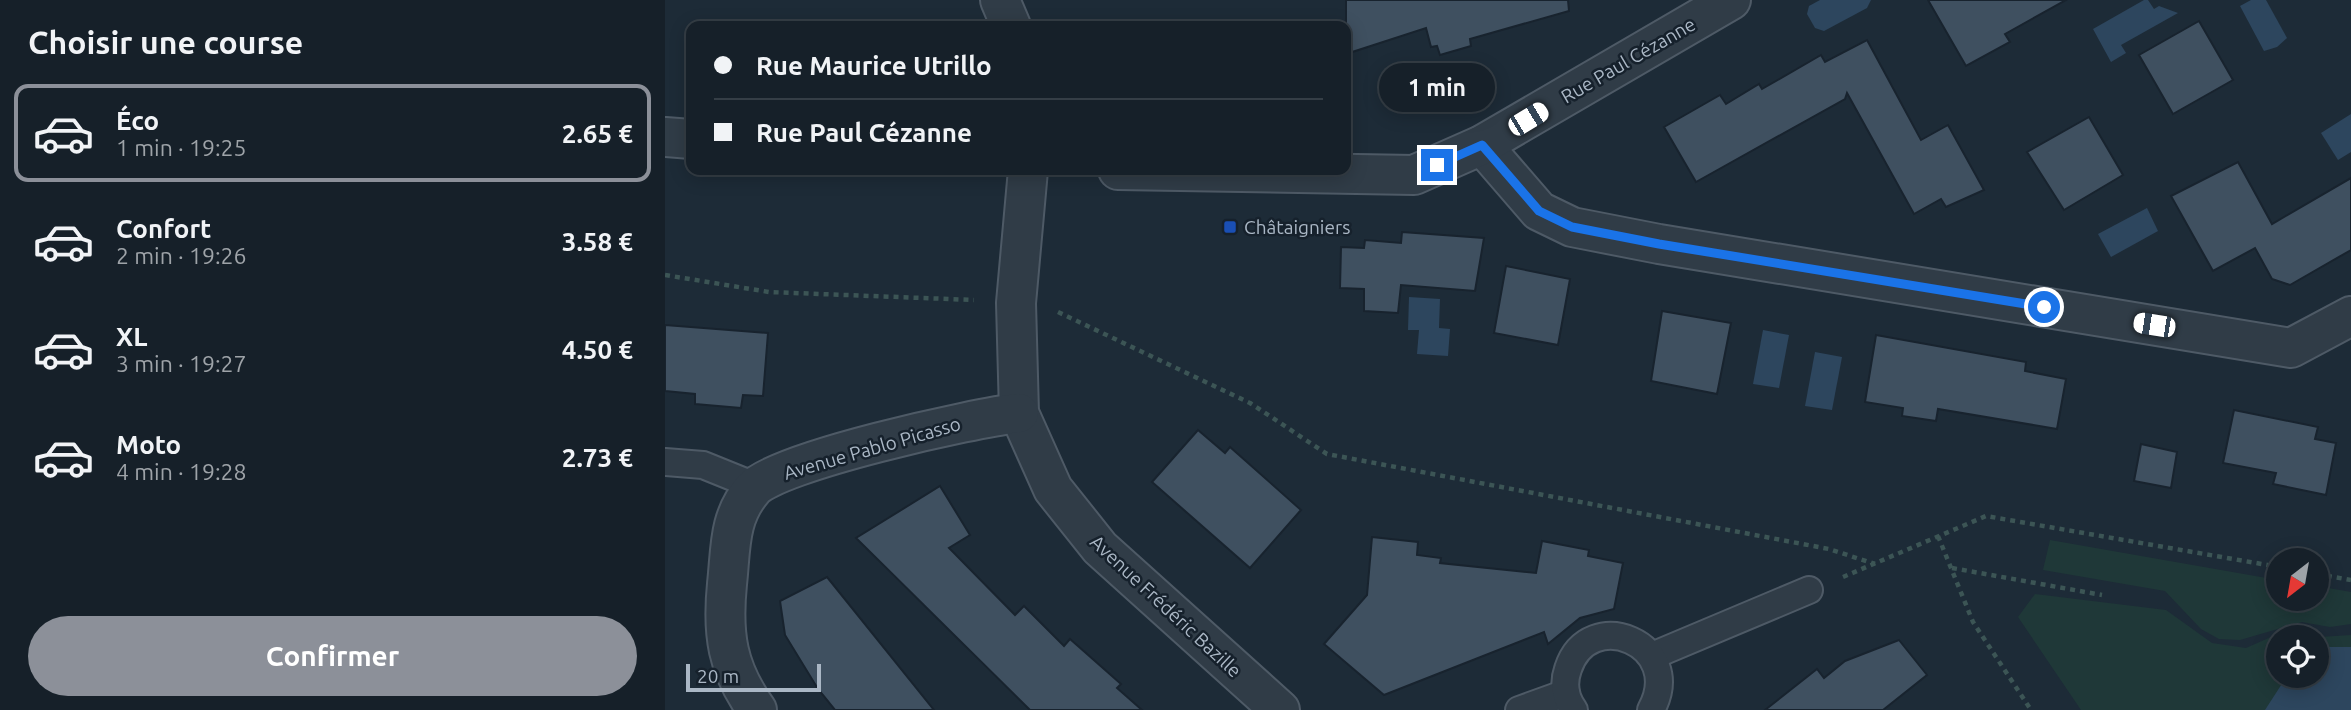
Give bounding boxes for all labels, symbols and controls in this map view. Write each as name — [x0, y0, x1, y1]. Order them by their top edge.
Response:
street label: Rue Paul Cézanne — [1557, 13, 1699, 107]
text: Choisir une course — [28, 24, 303, 60]
text: Rue Maurice Utrillo — [756, 51, 992, 80]
callout: 1 min — [1379, 64, 1495, 113]
text: 1 min — [1408, 75, 1466, 100]
car — [1505, 99, 1552, 139]
icon: car — [32, 102, 95, 165]
text: Éco — [116, 106, 159, 135]
text: Rue Paul Cézanne — [756, 118, 972, 147]
text: 2.65 € — [562, 119, 633, 148]
text: 1 min · 19:25 — [116, 135, 247, 160]
route end — [1421, 149, 1453, 181]
icon: car — [32, 210, 95, 273]
text: Confort — [116, 214, 211, 243]
place label: Châtaigniers — [1244, 216, 1350, 238]
marker: Châtaigniers — [1222, 219, 1238, 235]
text: 3.58 € — [562, 227, 633, 256]
text: 2 min · 19:26 — [116, 243, 247, 268]
route start — [2028, 291, 2060, 323]
car — [2132, 311, 2177, 339]
icon: car — [32, 318, 95, 381]
text: XL — [116, 322, 147, 351]
text: 4.50 € — [562, 335, 633, 364]
text: 3 min · 19:27 — [116, 351, 247, 376]
street label: Avenue Pablo Picasso — [781, 412, 963, 484]
icon: car — [32, 426, 95, 489]
text: Moto — [116, 430, 181, 459]
text: 2.73 € — [562, 443, 633, 472]
text: 4 min · 19:28 — [116, 459, 247, 484]
street label: Avenue Frédéric Bazille — [1086, 530, 1246, 682]
north arrow — [2266, 548, 2329, 611]
map controls — [2266, 548, 2329, 688]
button: Confirmer — [28, 616, 637, 696]
button: locate — [2266, 625, 2329, 688]
scale bar — [686, 661, 821, 693]
text: 20 m — [697, 665, 739, 687]

